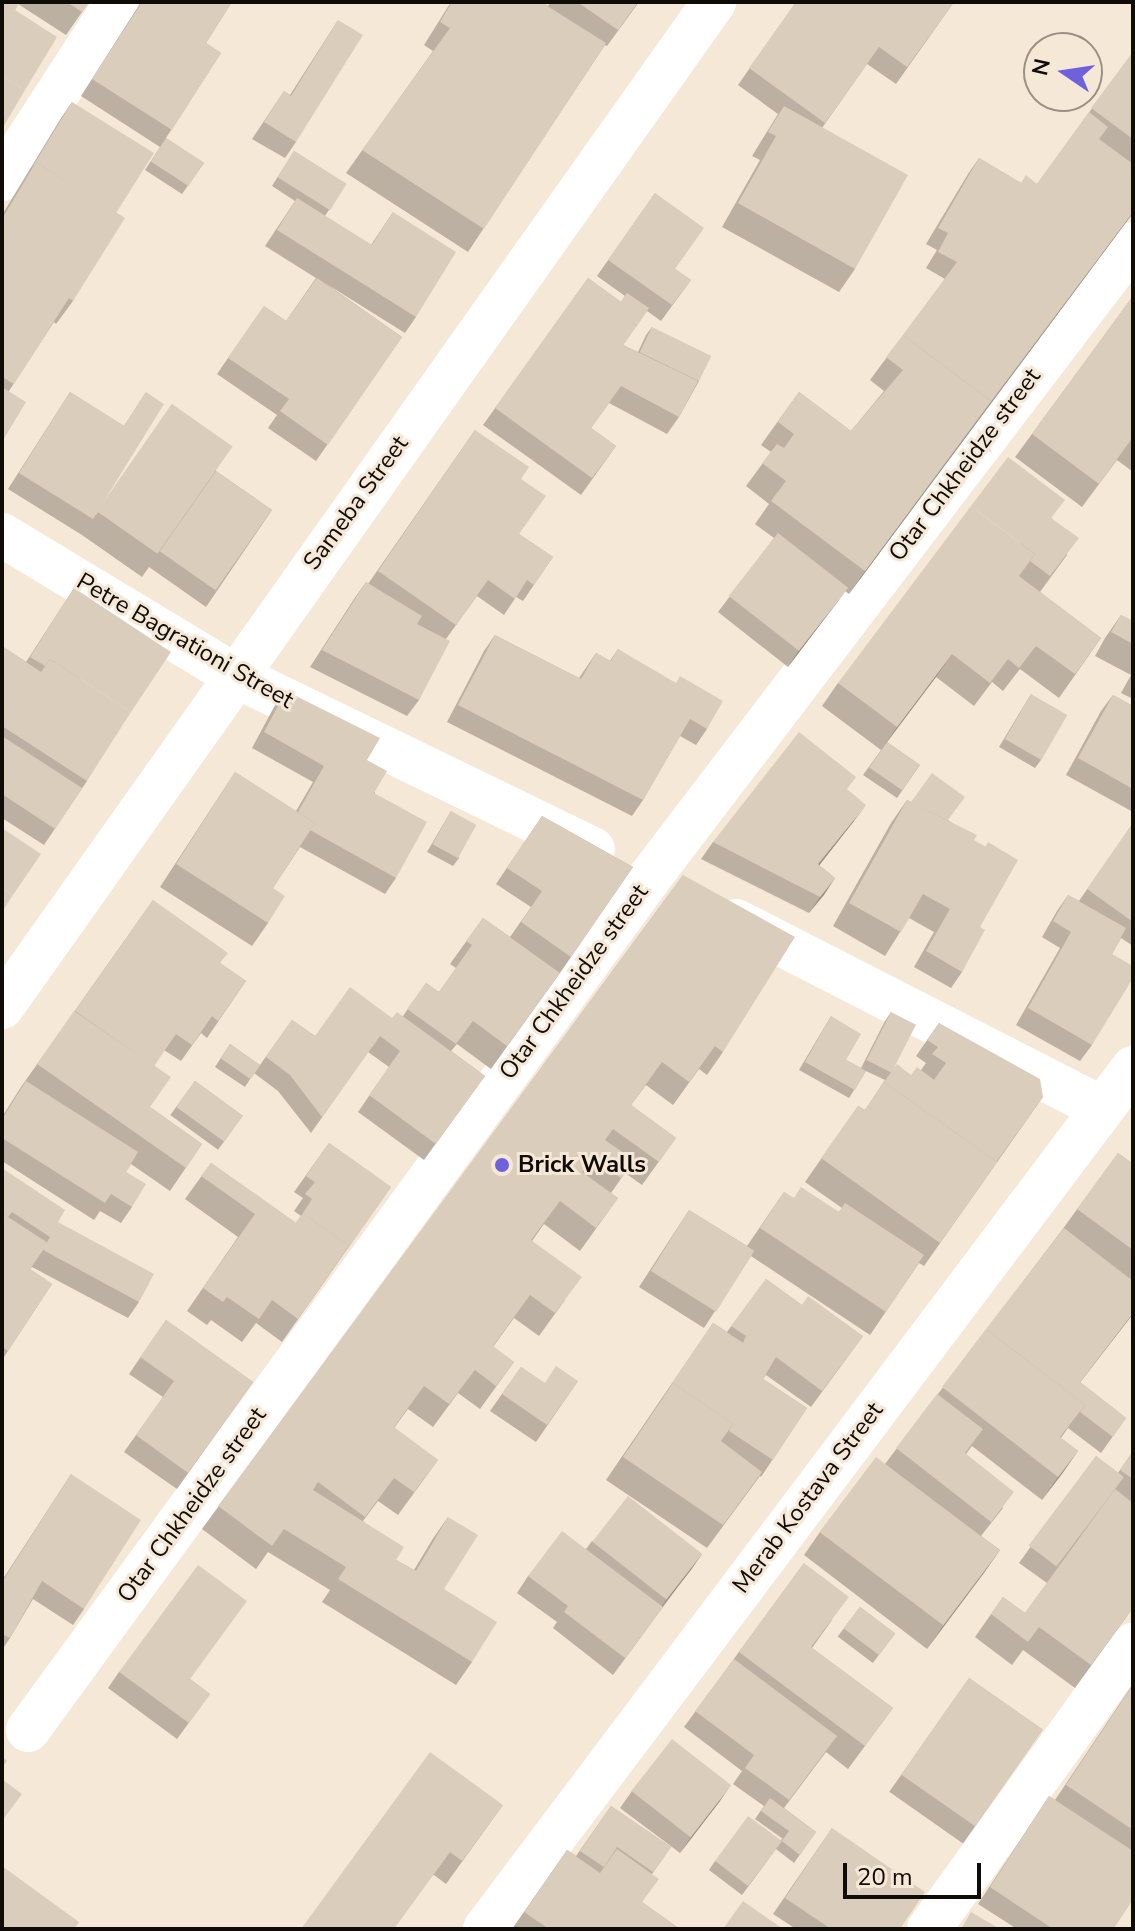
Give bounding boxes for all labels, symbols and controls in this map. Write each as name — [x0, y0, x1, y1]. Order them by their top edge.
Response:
north arrow — [1023, 32, 1103, 112]
text: N — [1025, 56, 1058, 78]
street label: Otar Chkheidze street — [883, 363, 1047, 567]
street label: Sameba Street — [298, 430, 414, 576]
street label: Petre Bagrationi Street — [71, 567, 299, 715]
street label: Otar Chkheidze street — [494, 879, 654, 1085]
place label: Brick Walls — [518, 1151, 646, 1179]
marker: Brick Walls — [493, 1156, 511, 1174]
street label: Merab Kostava Street — [727, 1397, 889, 1599]
street label: Otar Chkheidze street — [112, 1402, 272, 1608]
scale bar — [847, 1847, 985, 1897]
text: 20 m — [857, 1861, 913, 1893]

